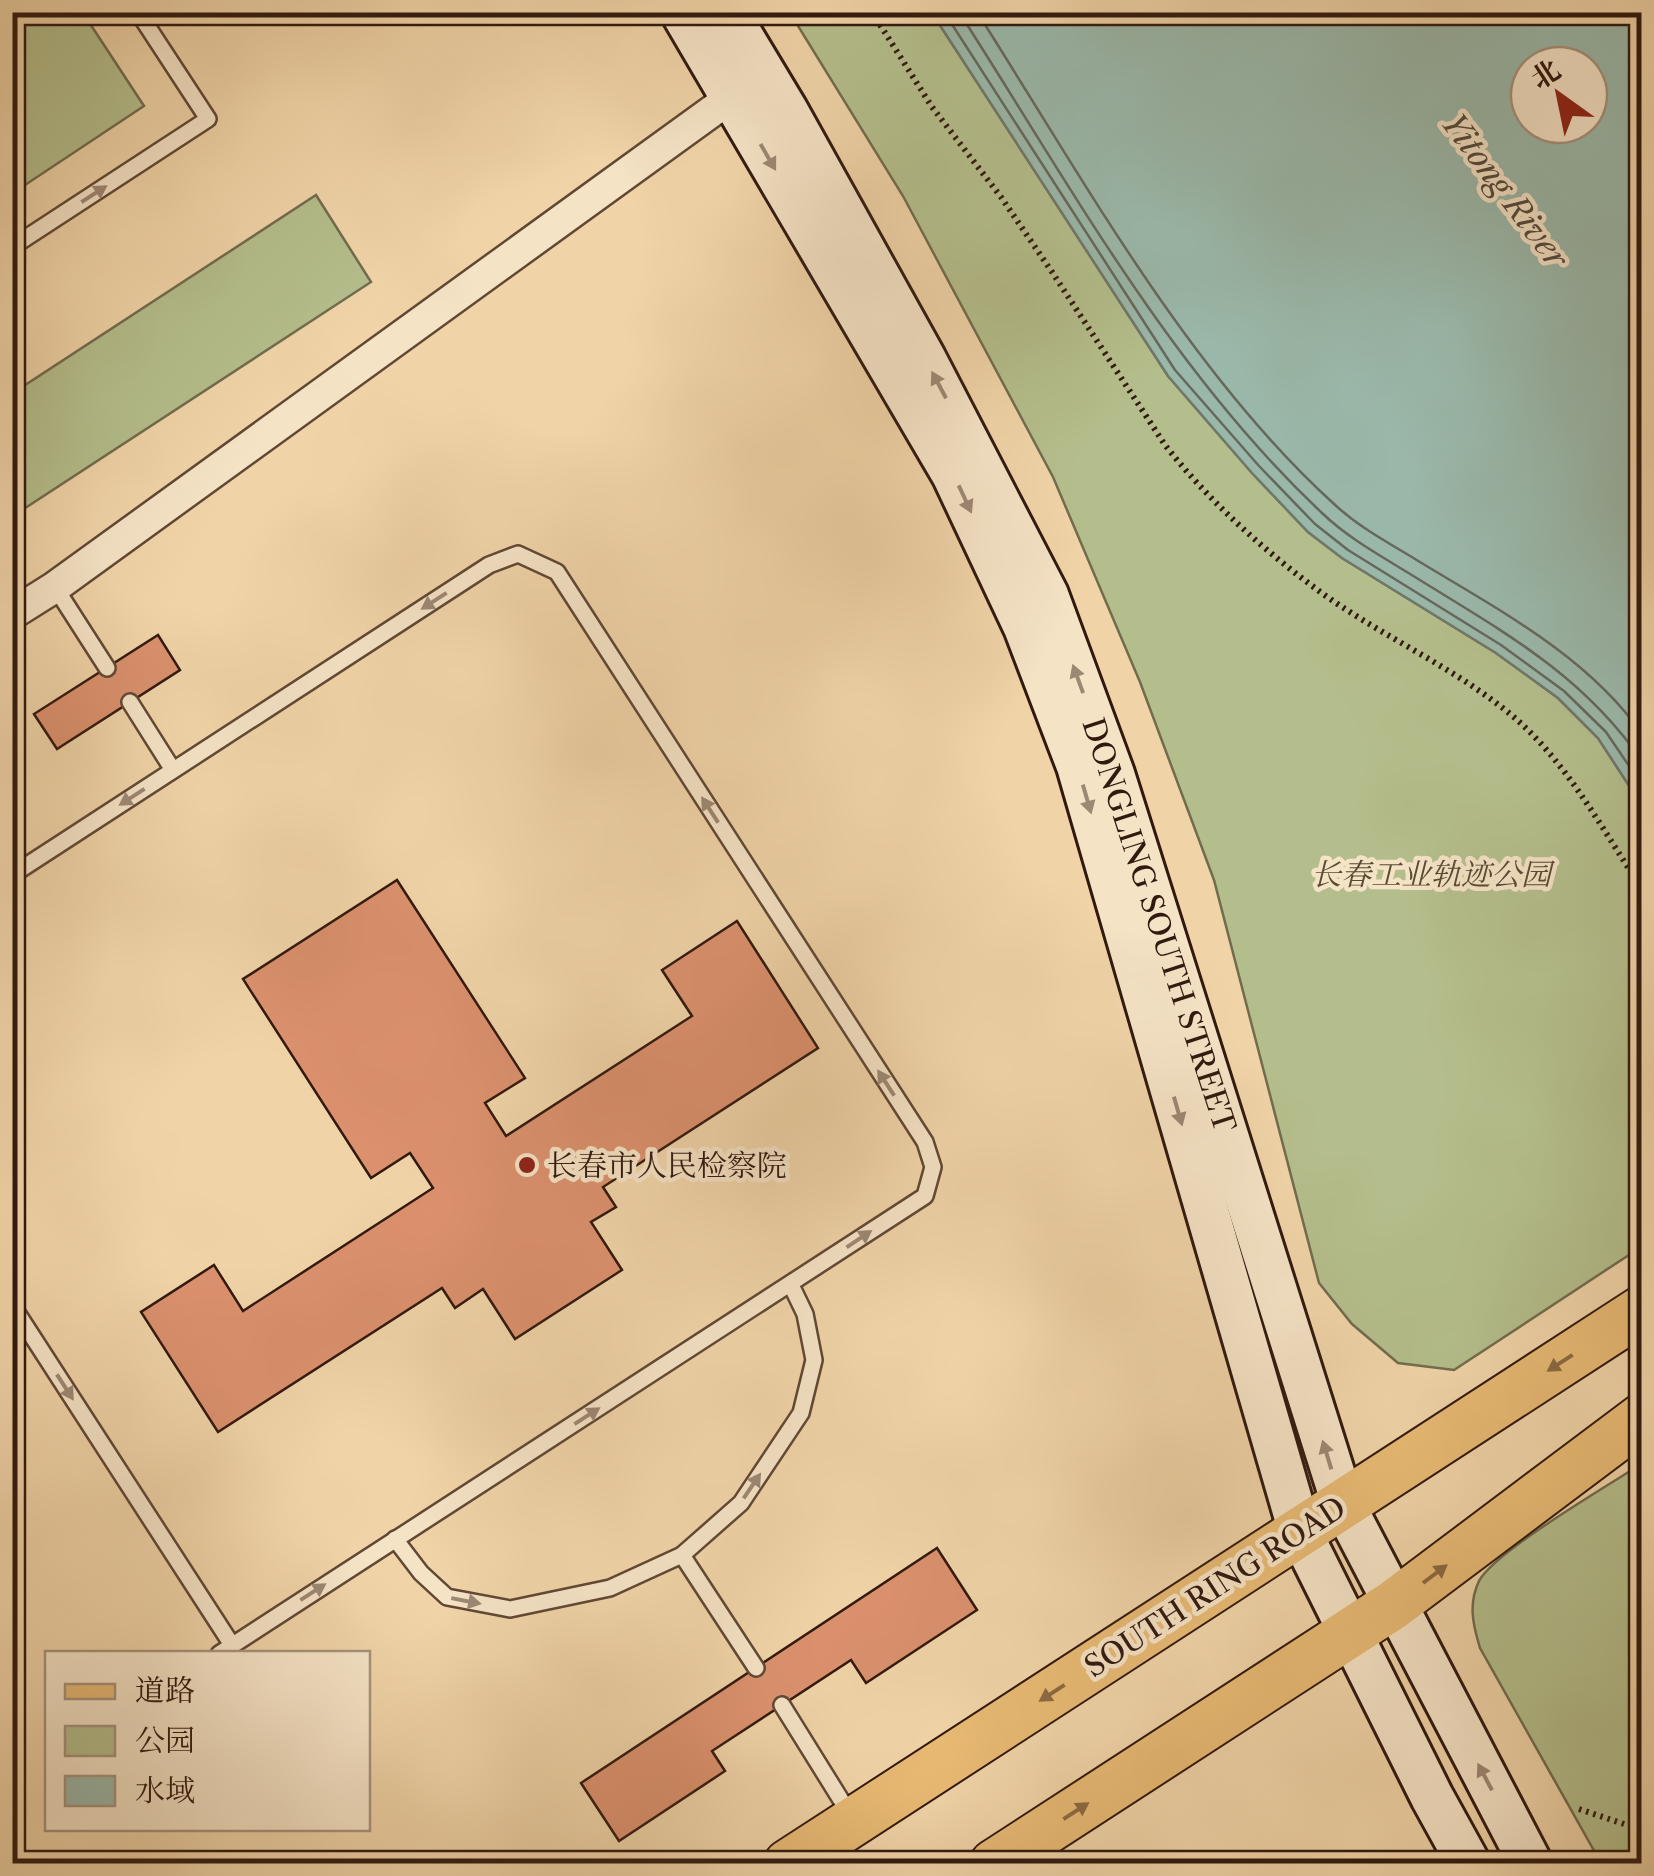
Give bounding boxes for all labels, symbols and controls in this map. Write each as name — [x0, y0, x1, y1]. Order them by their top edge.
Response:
north arrow — [1509, 45, 1609, 145]
text: 北 — [1524, 52, 1566, 96]
water label: Yitong River — [1434, 104, 1578, 277]
one-way arrow — [759, 143, 776, 171]
one-way arrow — [80, 185, 108, 203]
one-way arrow — [931, 371, 948, 400]
one-way arrow — [957, 484, 973, 514]
one-way arrow — [420, 592, 447, 610]
one-way arrow — [1070, 663, 1085, 693]
street label: DONGLING SOUTH STREET — [1074, 713, 1244, 1137]
one-way arrow — [1080, 785, 1095, 815]
one-way arrow — [118, 788, 145, 806]
one-way arrow — [702, 796, 720, 823]
park label: 长春工业轨迹公园 — [1311, 856, 1555, 893]
one-way arrow — [878, 1069, 896, 1096]
one-way arrow — [1171, 1097, 1186, 1127]
place label: 长春市人民检察院 — [547, 1147, 787, 1184]
marker: 长春市人民检察院 — [516, 1154, 538, 1176]
one-way arrow — [846, 1231, 873, 1249]
one-way arrow — [1546, 1354, 1573, 1372]
one-way arrow — [56, 1373, 74, 1401]
one-way arrow — [573, 1408, 600, 1426]
one-way arrow — [1319, 1439, 1334, 1469]
one-way arrow — [742, 1473, 761, 1500]
street label: SOUTH RING ROAD — [1077, 1489, 1353, 1685]
one-way arrow — [1422, 1564, 1448, 1584]
one-way arrow — [300, 1584, 327, 1602]
one-way arrow — [451, 1594, 482, 1609]
legend — [45, 1651, 370, 1831]
text: 道路 — [135, 1672, 195, 1709]
one-way arrow — [1039, 1683, 1066, 1701]
text: 公园 — [135, 1722, 195, 1759]
one-way arrow — [1477, 1763, 1494, 1792]
text: 水域 — [135, 1772, 195, 1809]
one-way arrow — [1062, 1802, 1090, 1820]

